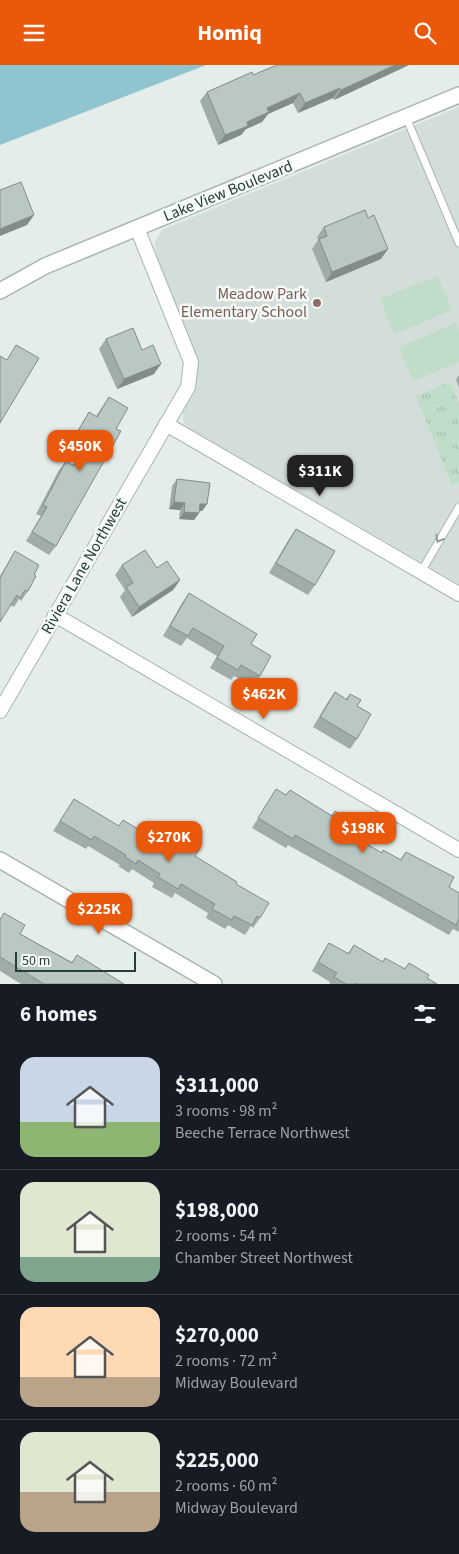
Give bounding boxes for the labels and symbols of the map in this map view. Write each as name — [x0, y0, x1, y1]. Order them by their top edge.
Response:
street label: Lake View Boulevard — [160, 155, 296, 227]
place label: Meadow Park Elementary School — [181, 283, 307, 323]
marker: Meadow Park Elementary School — [311, 297, 323, 309]
pin: $450K — [45, 429, 115, 472]
pin: $311K — [285, 455, 355, 497]
street label: Riviera Lane Northwest — [36, 493, 132, 638]
one-way arrow — [435, 533, 445, 542]
pin: $462K — [229, 677, 299, 720]
pin: $198K — [328, 811, 398, 854]
pin: $270K — [134, 821, 204, 863]
pin: $225K — [64, 893, 134, 935]
scale bar — [15, 949, 136, 972]

